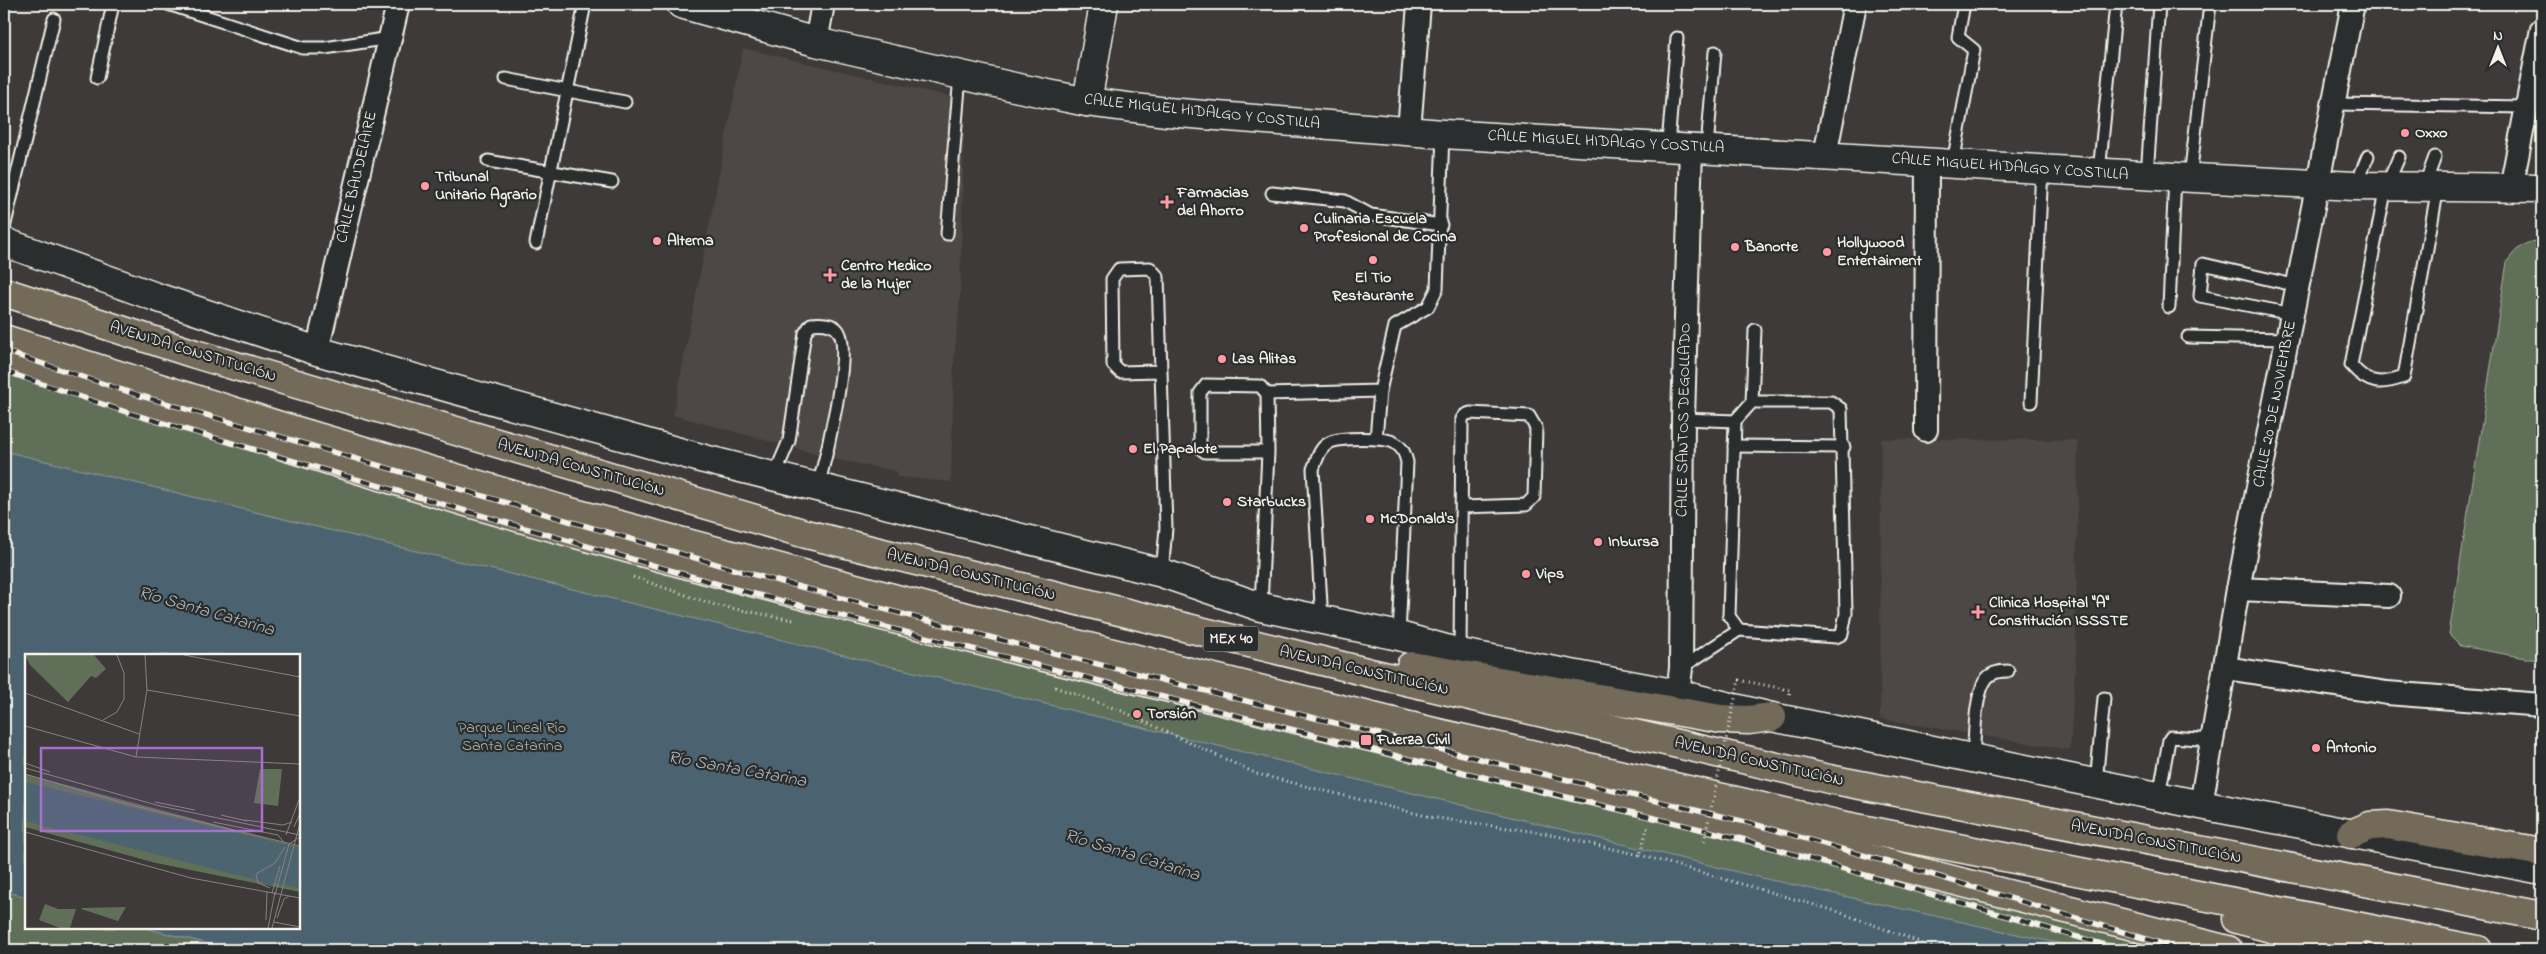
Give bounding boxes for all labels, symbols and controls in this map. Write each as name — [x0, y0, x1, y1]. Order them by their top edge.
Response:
north arrow — [2474, 22, 2524, 72]
text: N — [2493, 26, 2503, 47]
street label: CALLE MIGUEL HIDALGO Y COSTILLA — [1083, 88, 1321, 136]
street label: CALLE BAUDELAIRE — [330, 109, 384, 245]
place label: Oxxo — [2415, 121, 2448, 145]
street label: CALLE MIGUEL HIDALGO Y COSTILLA — [1487, 124, 1725, 160]
marker: Oxxo — [2399, 127, 2411, 139]
street label: CALLE MIGUEL HIDALGO Y COSTILLA — [1891, 147, 2129, 187]
place label: Tribunal Unitario Agrario — [435, 165, 537, 208]
marker: Tribunal Unitario Agrario — [419, 180, 431, 192]
place label: Farmacias del Ahorro — [1176, 181, 1249, 223]
marker: Farmacias del Ahorro — [1161, 196, 1173, 208]
place label: Culinaria Escuela Profesional de Cocina — [1314, 207, 1457, 249]
marker: Culinaria Escuela Profesional de Cocina — [1298, 222, 1310, 234]
place label: Alterna — [667, 229, 714, 253]
place label: Hollywood Entertaiment — [1837, 231, 1922, 273]
marker: Alterna — [651, 235, 663, 247]
place label: Banorte — [1744, 235, 1799, 259]
marker: Banorte — [1729, 241, 1741, 253]
marker: Hollywood Entertaiment — [1821, 246, 1833, 258]
place label: Centro Medico de la Mujer — [841, 254, 932, 296]
marker: El Tio Restaurante — [1367, 254, 1379, 266]
place label: El Tio Restaurante — [1331, 266, 1414, 308]
marker: Centro Medico de la Mujer — [823, 268, 837, 282]
street label: AVENIDA CONSTITUCIÓN — [107, 315, 279, 389]
street label: CALLE 20 DE NOVIEMBRE — [2247, 318, 2303, 490]
street label: CALLE SANTOS DEGOLLADO — [1670, 323, 1698, 517]
place label: Las Alitas — [1232, 347, 1296, 371]
marker: Las Alitas — [1216, 353, 1228, 365]
street label: AVENIDA CONSTITUCIÓN — [494, 433, 668, 503]
place label: El Papalote — [1143, 437, 1218, 461]
marker: El Papalote — [1127, 443, 1139, 455]
place label: Starbucks — [1237, 490, 1306, 514]
marker: Starbucks — [1221, 496, 1233, 508]
place label: McDonald's — [1380, 507, 1455, 531]
marker: McDonald's — [1364, 513, 1376, 525]
place label: Inbursa — [1608, 530, 1659, 554]
marker: Inbursa — [1592, 536, 1604, 548]
street label: AVENIDA CONSTITUCIÓN — [884, 542, 1058, 608]
place label: Vips — [1535, 562, 1564, 586]
marker: Vips — [1520, 568, 1532, 580]
water label: Río Santa Catarina — [135, 580, 277, 644]
place label: Clinica Hospital "A" Constitución ISSSTE — [1989, 591, 2129, 633]
marker: Clinica Hospital "A" Constitución ISSSTE — [1971, 605, 1985, 619]
road number: MEX 40 — [1204, 626, 1258, 652]
street label: AVENIDA CONSTITUCIÓN — [1277, 640, 1451, 702]
inset map — [25, 654, 300, 929]
place label: Torsión — [1147, 702, 1196, 726]
marker: Torsión — [1131, 708, 1143, 720]
park label: Parque Lineal Río Santa Catarina — [458, 716, 566, 758]
place label: Fuerza Civil — [1376, 728, 1451, 752]
street label: AVENIDA CONSTITUCIÓN — [1672, 731, 1846, 793]
marker: Fuerza Civil — [1359, 733, 1373, 747]
place label: Antonio — [2326, 736, 2377, 760]
marker: Antonio — [2310, 742, 2322, 754]
water label: Río Santa Catarina — [666, 745, 809, 795]
street label: AVENIDA CONSTITUCIÓN — [2069, 814, 2243, 870]
water label: Río Santa Catarina — [1061, 823, 1203, 889]

